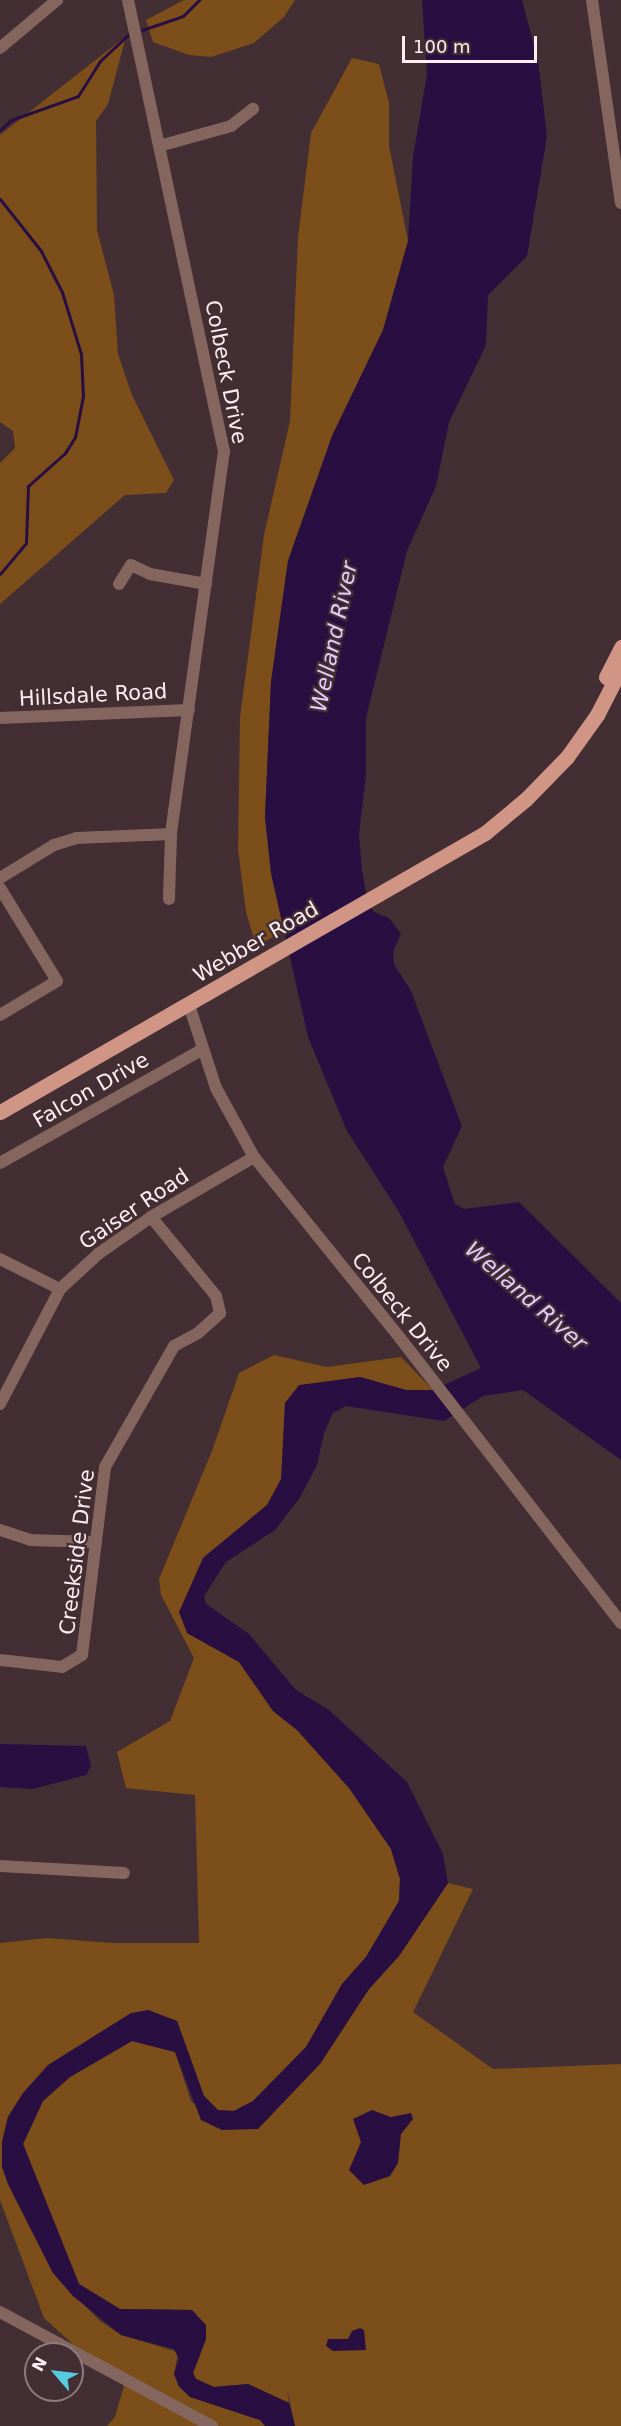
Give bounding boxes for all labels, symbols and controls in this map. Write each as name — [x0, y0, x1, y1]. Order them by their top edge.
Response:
scale bar — [405, 24, 540, 62]
text: 100 m — [413, 36, 471, 57]
street label: Colbeck Drive — [200, 298, 252, 446]
water label: Welland River — [305, 559, 363, 715]
street label: Hillsdale Road — [18, 679, 168, 711]
street label: Webber Road — [189, 896, 323, 988]
street label: Falcon Drive — [29, 1047, 153, 1133]
street label: Gaiser Road — [74, 1163, 194, 1255]
water label: Welland River — [460, 1236, 592, 1356]
street label: Colbeck Drive — [346, 1247, 458, 1377]
street label: Creekside Drive — [54, 1468, 100, 1636]
north arrow — [24, 2342, 84, 2402]
text: N — [28, 2354, 51, 2375]

